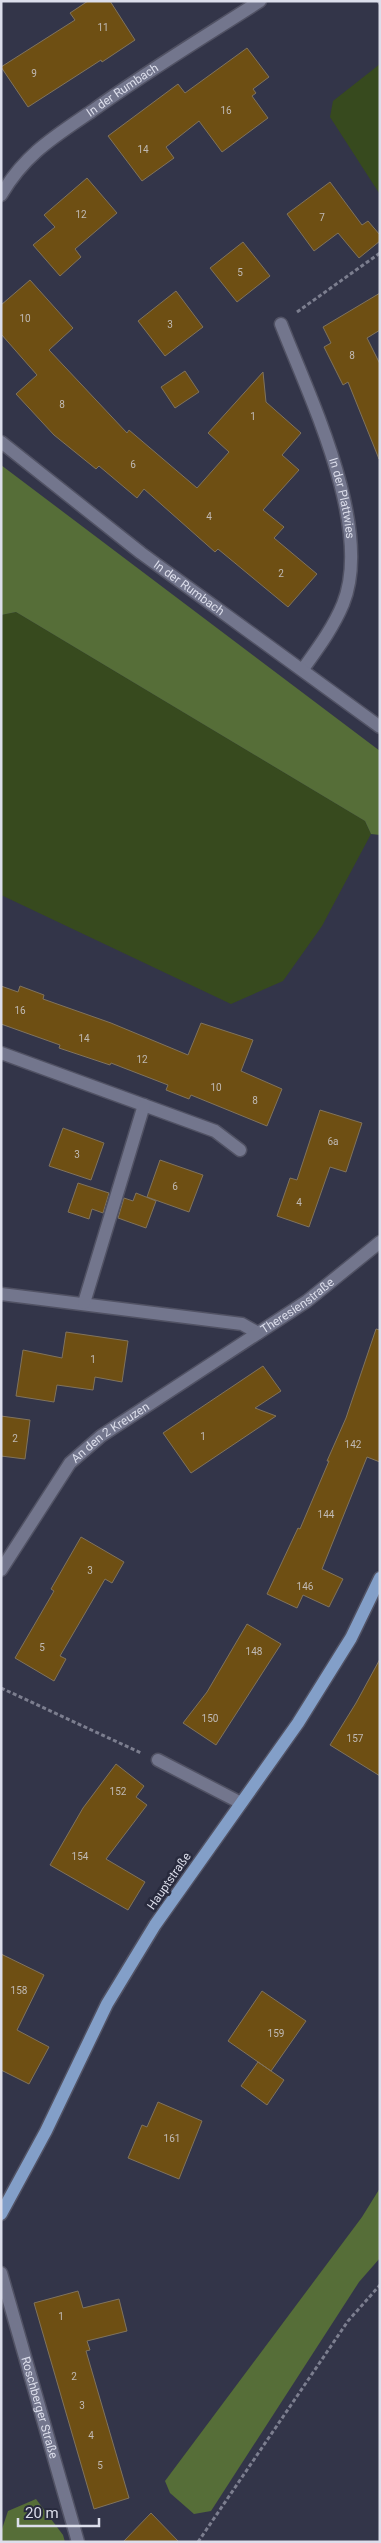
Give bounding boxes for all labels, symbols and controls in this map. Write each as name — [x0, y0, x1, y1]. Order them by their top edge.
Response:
house number: 11 — [97, 22, 109, 33]
street label: In der Rumbach — [84, 61, 161, 120]
house number: 9 — [31, 68, 37, 79]
house number: 16 — [220, 105, 232, 116]
house number: 14 — [137, 144, 149, 155]
house number: 12 — [75, 209, 87, 220]
house number: 7 — [319, 212, 325, 223]
house number: 5 — [237, 267, 243, 278]
house number: 10 — [19, 313, 31, 324]
house number: 3 — [167, 319, 173, 330]
house number: 8 — [349, 350, 355, 361]
house number: 8 — [59, 399, 65, 410]
house number: 1 — [250, 411, 256, 422]
street label: In der Plattwies — [326, 456, 357, 539]
house number: 6 — [130, 459, 136, 470]
house number: 4 — [206, 511, 212, 522]
street label: In der Rumbach — [151, 558, 227, 618]
house number: 2 — [278, 568, 284, 579]
house number: 16 — [14, 1005, 26, 1016]
house number: 14 — [78, 1033, 90, 1044]
house number: 12 — [136, 1054, 148, 1065]
house number: 10 — [210, 1082, 222, 1093]
house number: 8 — [252, 1095, 258, 1106]
house number: 6a — [327, 1136, 339, 1147]
house number: 3 — [74, 1149, 80, 1160]
house number: 6 — [172, 1181, 178, 1192]
house number: 4 — [296, 1197, 302, 1208]
street label: Theresienstraße — [258, 1275, 337, 1336]
house number: 1 — [90, 1354, 96, 1365]
street label: An den 2 Kreuzen — [68, 1399, 152, 1466]
house number: 1 — [200, 1431, 206, 1442]
house number: 2 — [12, 1433, 18, 1444]
house number: 142 — [345, 1439, 362, 1450]
house number: 144 — [318, 1509, 335, 1520]
house number: 3 — [87, 1565, 93, 1576]
house number: 146 — [297, 1581, 314, 1592]
house number: 5 — [39, 1642, 45, 1653]
house number: 148 — [246, 1646, 263, 1657]
house number: 150 — [202, 1713, 219, 1724]
house number: 157 — [347, 1733, 364, 1744]
house number: 152 — [110, 1786, 127, 1797]
street label: Hauptstraße — [144, 1850, 194, 1912]
house number: 154 — [72, 1851, 89, 1862]
house number: 158 — [11, 1985, 28, 1996]
house number: 159 — [268, 2028, 284, 2039]
house number: 161 — [164, 2133, 180, 2144]
house number: 1 — [58, 2311, 64, 2322]
street label: Roschberger Straße — [18, 2355, 61, 2460]
house number: 2 — [71, 2371, 77, 2382]
house number: 3 — [79, 2400, 85, 2411]
house number: 4 — [88, 2430, 94, 2441]
house number: 5 — [97, 2460, 103, 2471]
scale bar — [18, 2496, 99, 2528]
text: 20 m — [25, 2504, 59, 2522]

